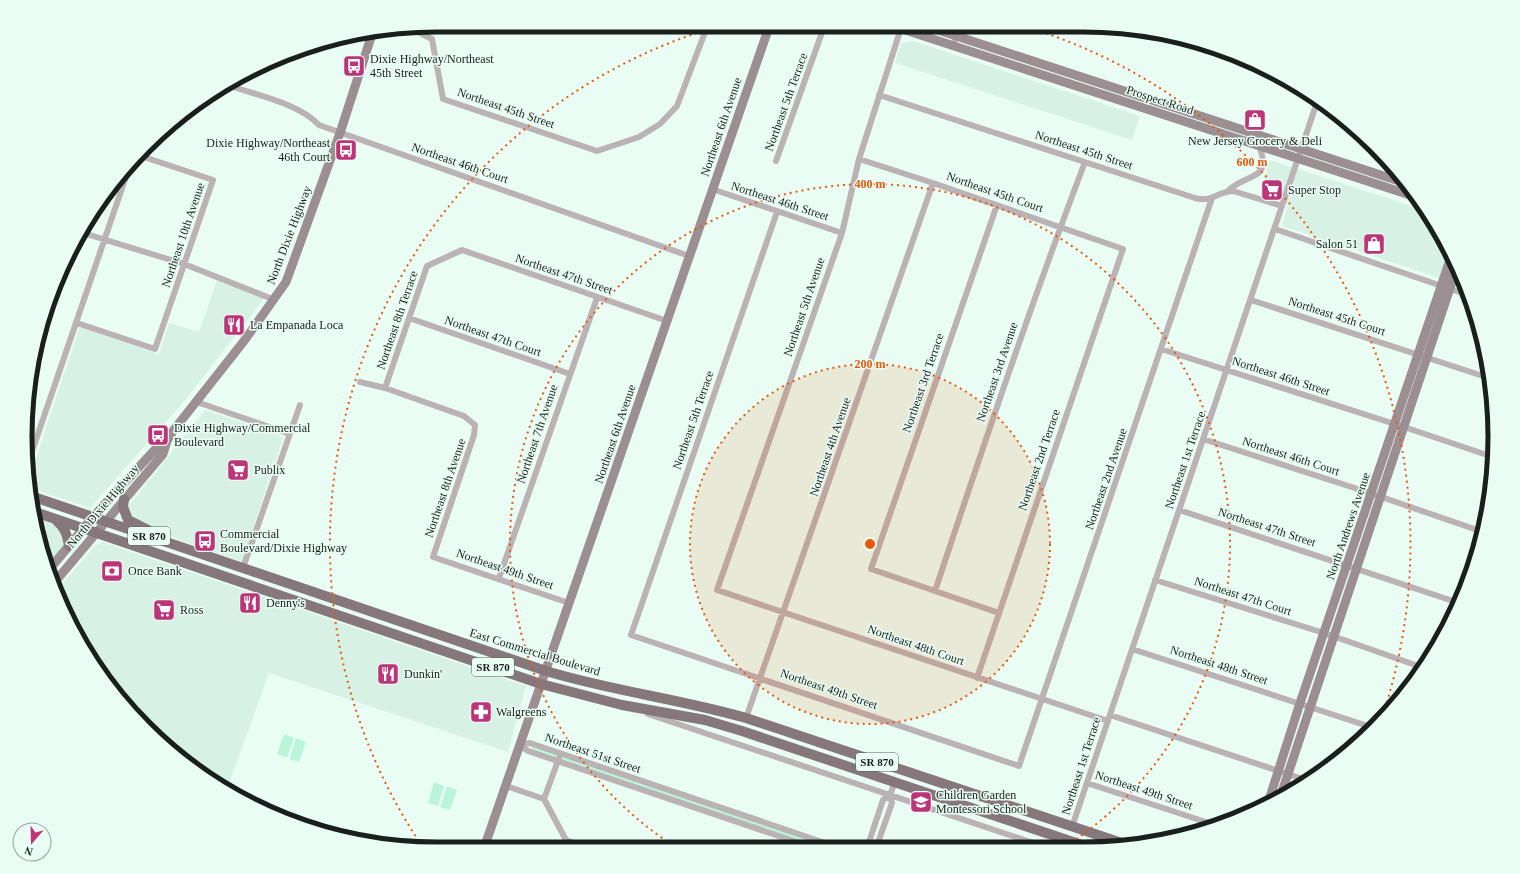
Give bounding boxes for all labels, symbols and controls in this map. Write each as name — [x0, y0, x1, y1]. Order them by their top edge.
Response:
street label: Northeast 5th Terrace — [762, 51, 810, 153]
place label: Dixie Highway/Northeast 45th Street — [370, 52, 494, 80]
bus stop icon: Dixie Highway/Northeast 45th Street — [341, 53, 367, 79]
street label: Northeast 6th Avenue — [697, 76, 745, 178]
street label: Prospect Road — [1125, 83, 1195, 117]
street label: Northeast 45th Street — [456, 85, 557, 131]
shop icon: New Jersey Grocery & Deli — [1242, 107, 1268, 133]
street label: Northeast 45th Street — [1033, 128, 1135, 173]
place label: New Jersey Grocery & Deli — [1188, 134, 1323, 148]
place label: Dixie Highway/Northeast 46th Court — [206, 136, 331, 164]
bus stop icon: Dixie Highway/Northeast 46th Court — [333, 137, 359, 163]
street label: Northeast 46th Court — [410, 140, 511, 186]
text: 600 m — [1237, 155, 1268, 169]
street label: Northeast 45th Court — [945, 169, 1046, 215]
text: 400 m — [855, 177, 886, 191]
supermarket icon: Super Stop — [1259, 177, 1285, 203]
street label: Northeast 46th Street — [729, 179, 831, 224]
street label: Northeast 10th Avenue — [159, 181, 207, 289]
place label: Super Stop — [1288, 183, 1341, 197]
street label: North Dixie Highway — [264, 184, 314, 286]
shop icon: Salon 51 — [1361, 231, 1387, 257]
place label: Salon 51 — [1316, 237, 1358, 251]
street label: Northeast 47th Street — [514, 251, 615, 297]
street label: Northeast 5th Avenue — [780, 256, 828, 358]
street label: Northeast 8th Terrace — [374, 269, 420, 371]
street label: Northeast 45th Court — [1287, 294, 1388, 339]
restaurant icon: La Empanada Loca — [221, 312, 247, 338]
street label: Northeast 47th Court — [443, 313, 544, 359]
place label: La Empanada Loca — [250, 318, 344, 332]
street label: Northeast 3rd Avenue — [973, 320, 1021, 424]
street label: Northeast 3rd Terrace — [899, 331, 947, 435]
street label: Northeast 46th Street — [1230, 354, 1332, 399]
text: 200 m — [855, 357, 886, 371]
street label: Northeast 5th Terrace — [670, 369, 716, 471]
street label: Northeast 7th Avenue — [513, 383, 561, 485]
street label: Northeast 6th Avenue — [591, 383, 639, 485]
street label: Northeast 4th Avenue — [806, 396, 854, 498]
street label: Northeast 2nd Terrace — [1015, 407, 1063, 513]
street label: Northeast 1st Terrace — [1162, 409, 1208, 511]
place label: Dixie Highway/Commercial Boulevard — [174, 421, 311, 449]
bus stop icon: Dixie Highway/Commercial Boulevard — [145, 422, 171, 448]
street label: Northeast 2nd Avenue — [1082, 426, 1130, 532]
street label: Northeast 46th Court — [1241, 434, 1342, 479]
street label: Northeast 8th Avenue — [421, 437, 469, 539]
supermarket icon: Publix — [225, 457, 251, 483]
street label: North Dixie Highway — [64, 461, 142, 551]
place label: Publix — [254, 463, 285, 477]
street label: North Andrews Avenue — [1323, 471, 1373, 581]
street label: Northeast 47th Street — [1216, 505, 1318, 550]
road number: SR 870 — [128, 527, 170, 545]
place label: Commercial Boulevard/Dixie Highway — [220, 527, 347, 555]
bus stop icon: Commercial Boulevard/Dixie Highway — [192, 528, 218, 554]
centre of rings — [863, 537, 877, 551]
street label: Northeast 49th Street — [455, 546, 556, 592]
bank icon: Once Bank — [99, 558, 125, 584]
place label: Once Bank — [128, 564, 182, 578]
street label: Northeast 47th Court — [1193, 574, 1294, 619]
restaurant icon: Denny's — [237, 590, 263, 616]
place label: Denny's — [266, 596, 305, 610]
supermarket icon: Ross — [151, 597, 177, 623]
place label: Ross — [180, 603, 204, 617]
street label: Northeast 48th Court — [866, 622, 967, 668]
street label: East Commercial Boulevard — [468, 625, 602, 679]
street label: Northeast 48th Street — [1168, 643, 1270, 688]
road number: SR 870 — [472, 658, 514, 676]
restaurant icon: Dunkin' — [375, 661, 401, 687]
street label: Northeast 49th Street — [779, 666, 880, 712]
place label: Dunkin' — [404, 667, 442, 681]
pharmacy icon: Walgreens — [468, 699, 494, 725]
place label: Walgreens — [496, 705, 547, 719]
street label: Northeast 1st Terrace — [1059, 715, 1103, 817]
street label: Northeast 51st Street — [543, 730, 643, 776]
road number: SR 870 — [856, 753, 898, 771]
street label: Northeast 49th Street — [1093, 768, 1195, 813]
place label: Children Garden Montessori School — [936, 788, 1027, 816]
school or university icon: Children Garden Montessori School — [908, 789, 934, 815]
north arrow — [12, 822, 52, 862]
text: N — [23, 844, 34, 858]

